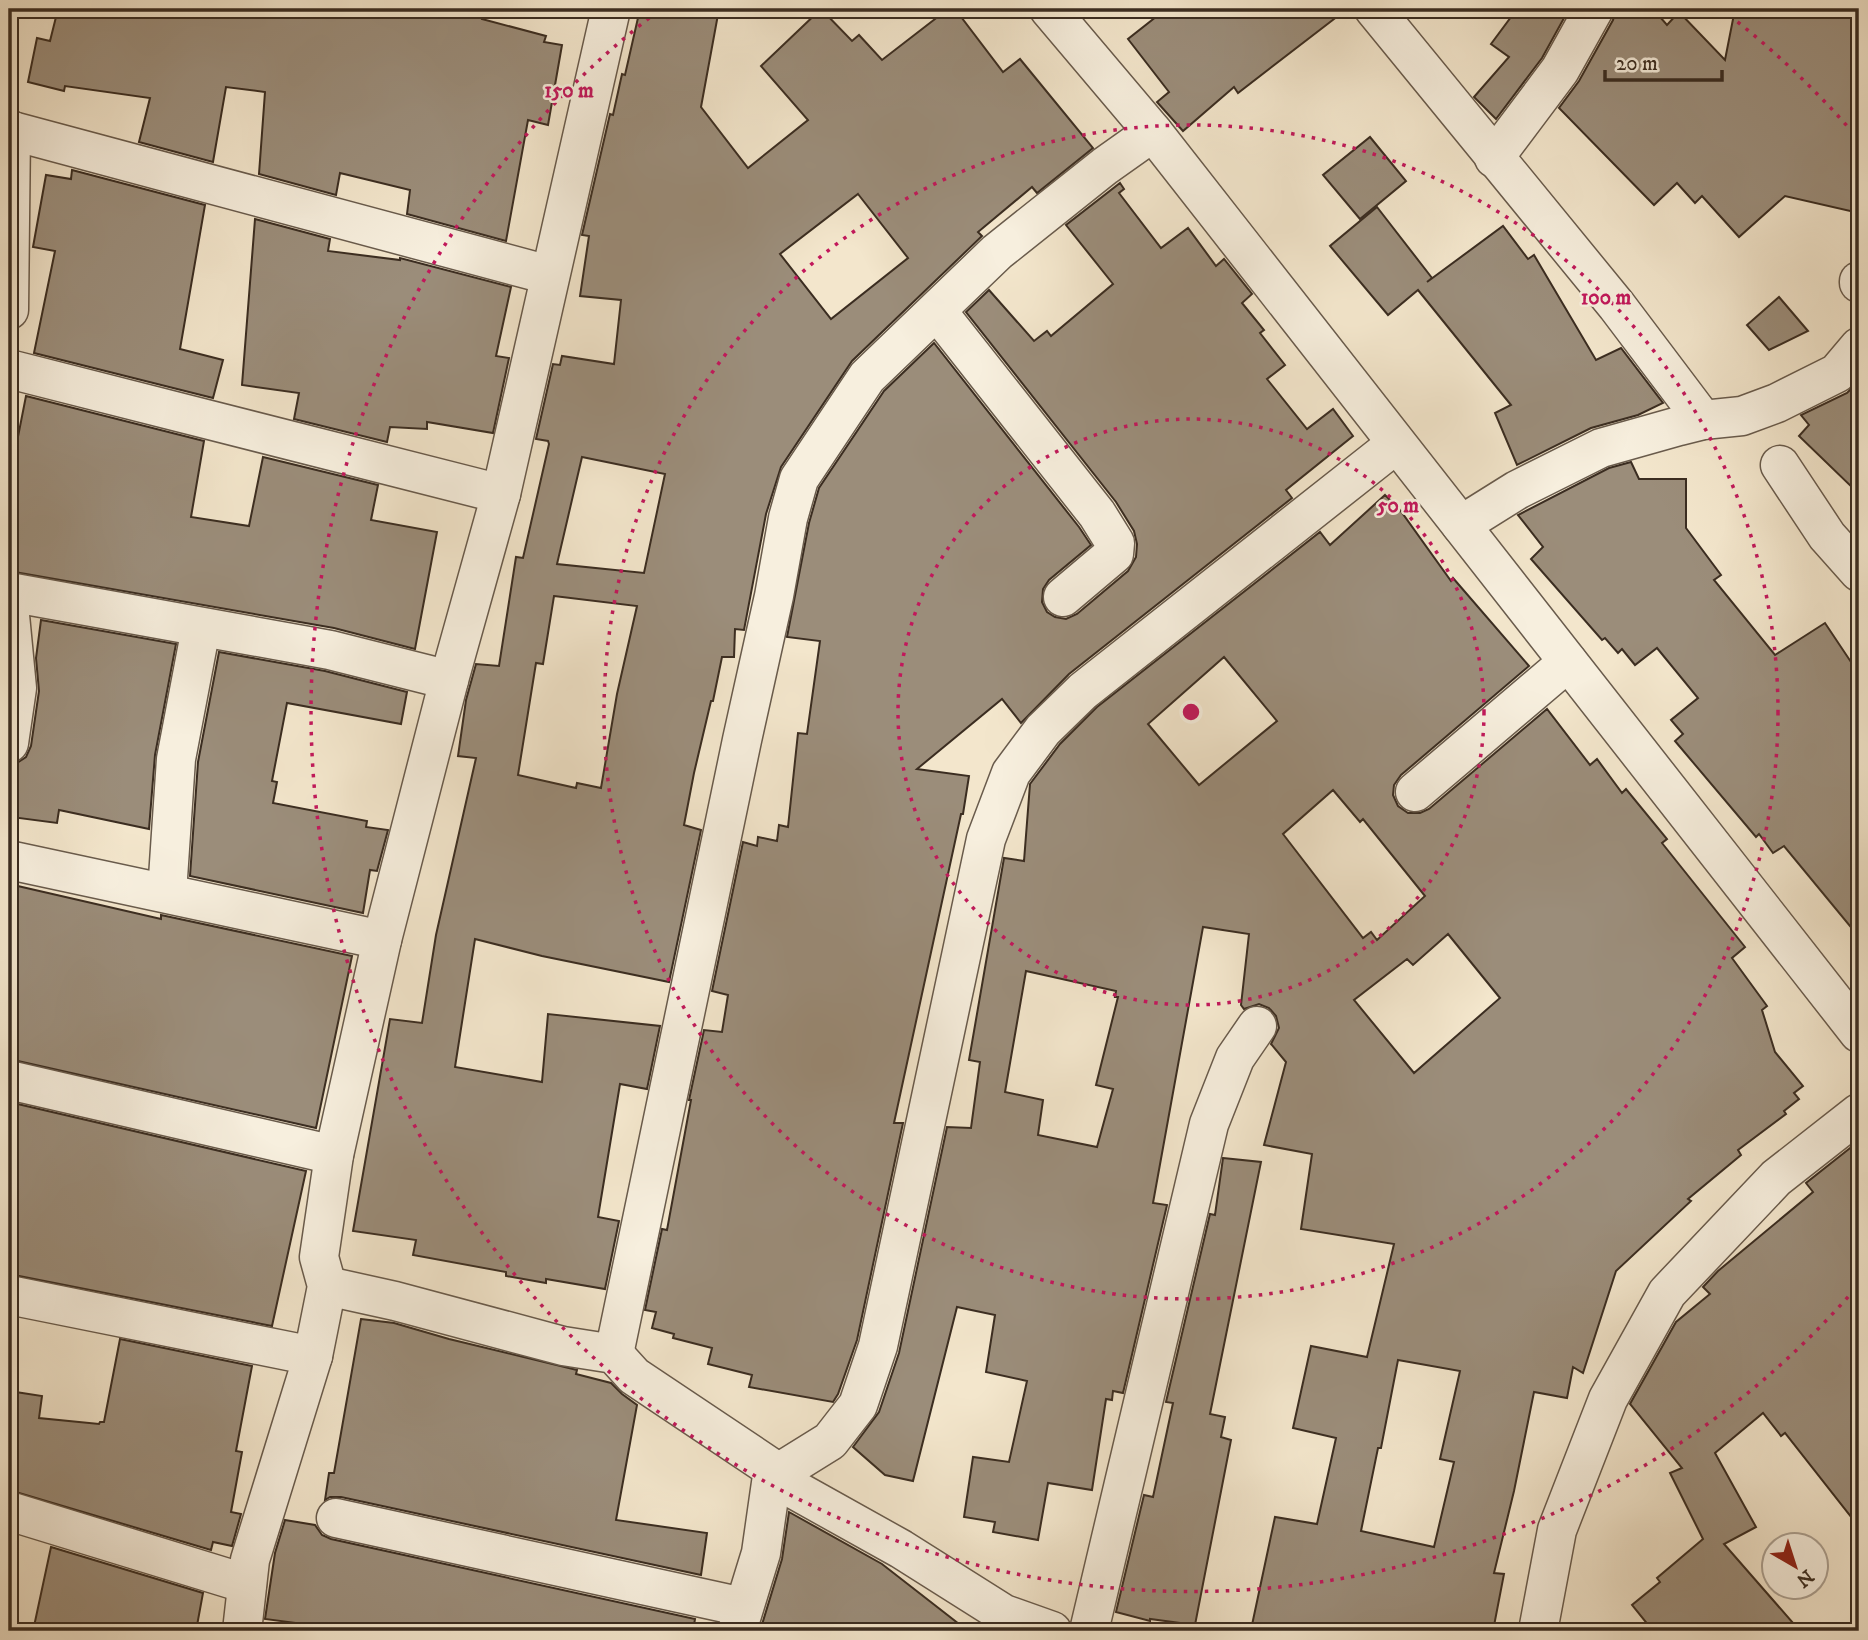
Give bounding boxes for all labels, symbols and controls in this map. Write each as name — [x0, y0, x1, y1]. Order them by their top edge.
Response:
scale bar — [1605, 38, 1723, 82]
text: 20 m — [1616, 51, 1658, 77]
text: 150 m — [544, 78, 594, 104]
text: 100 m — [1581, 285, 1631, 311]
text: 50 m — [1376, 493, 1419, 519]
centre of rings — [1179, 700, 1203, 724]
north arrow — [1759, 1532, 1829, 1602]
text: N — [1791, 1564, 1818, 1592]

